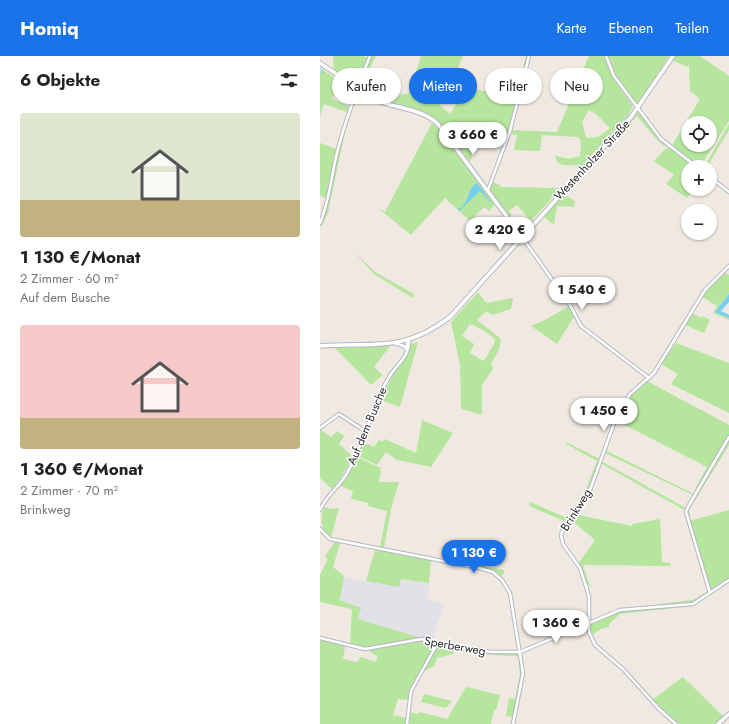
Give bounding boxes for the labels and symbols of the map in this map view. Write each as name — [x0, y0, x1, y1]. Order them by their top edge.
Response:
street label: Westenholzer Straße — [550, 116, 634, 204]
pin: 3 660 € — [436, 122, 510, 156]
pin: 2 420 € — [463, 217, 537, 251]
pin: 1 540 € — [545, 277, 619, 311]
street label: Auf dem Busche — [342, 384, 392, 468]
pin: 1 450 € — [567, 398, 641, 432]
street label: Brinkweg — [556, 485, 596, 535]
pin: 1 130 € — [437, 540, 511, 574]
pin: 1 360 € — [519, 610, 593, 644]
street label: Sperberweg — [423, 632, 487, 660]

